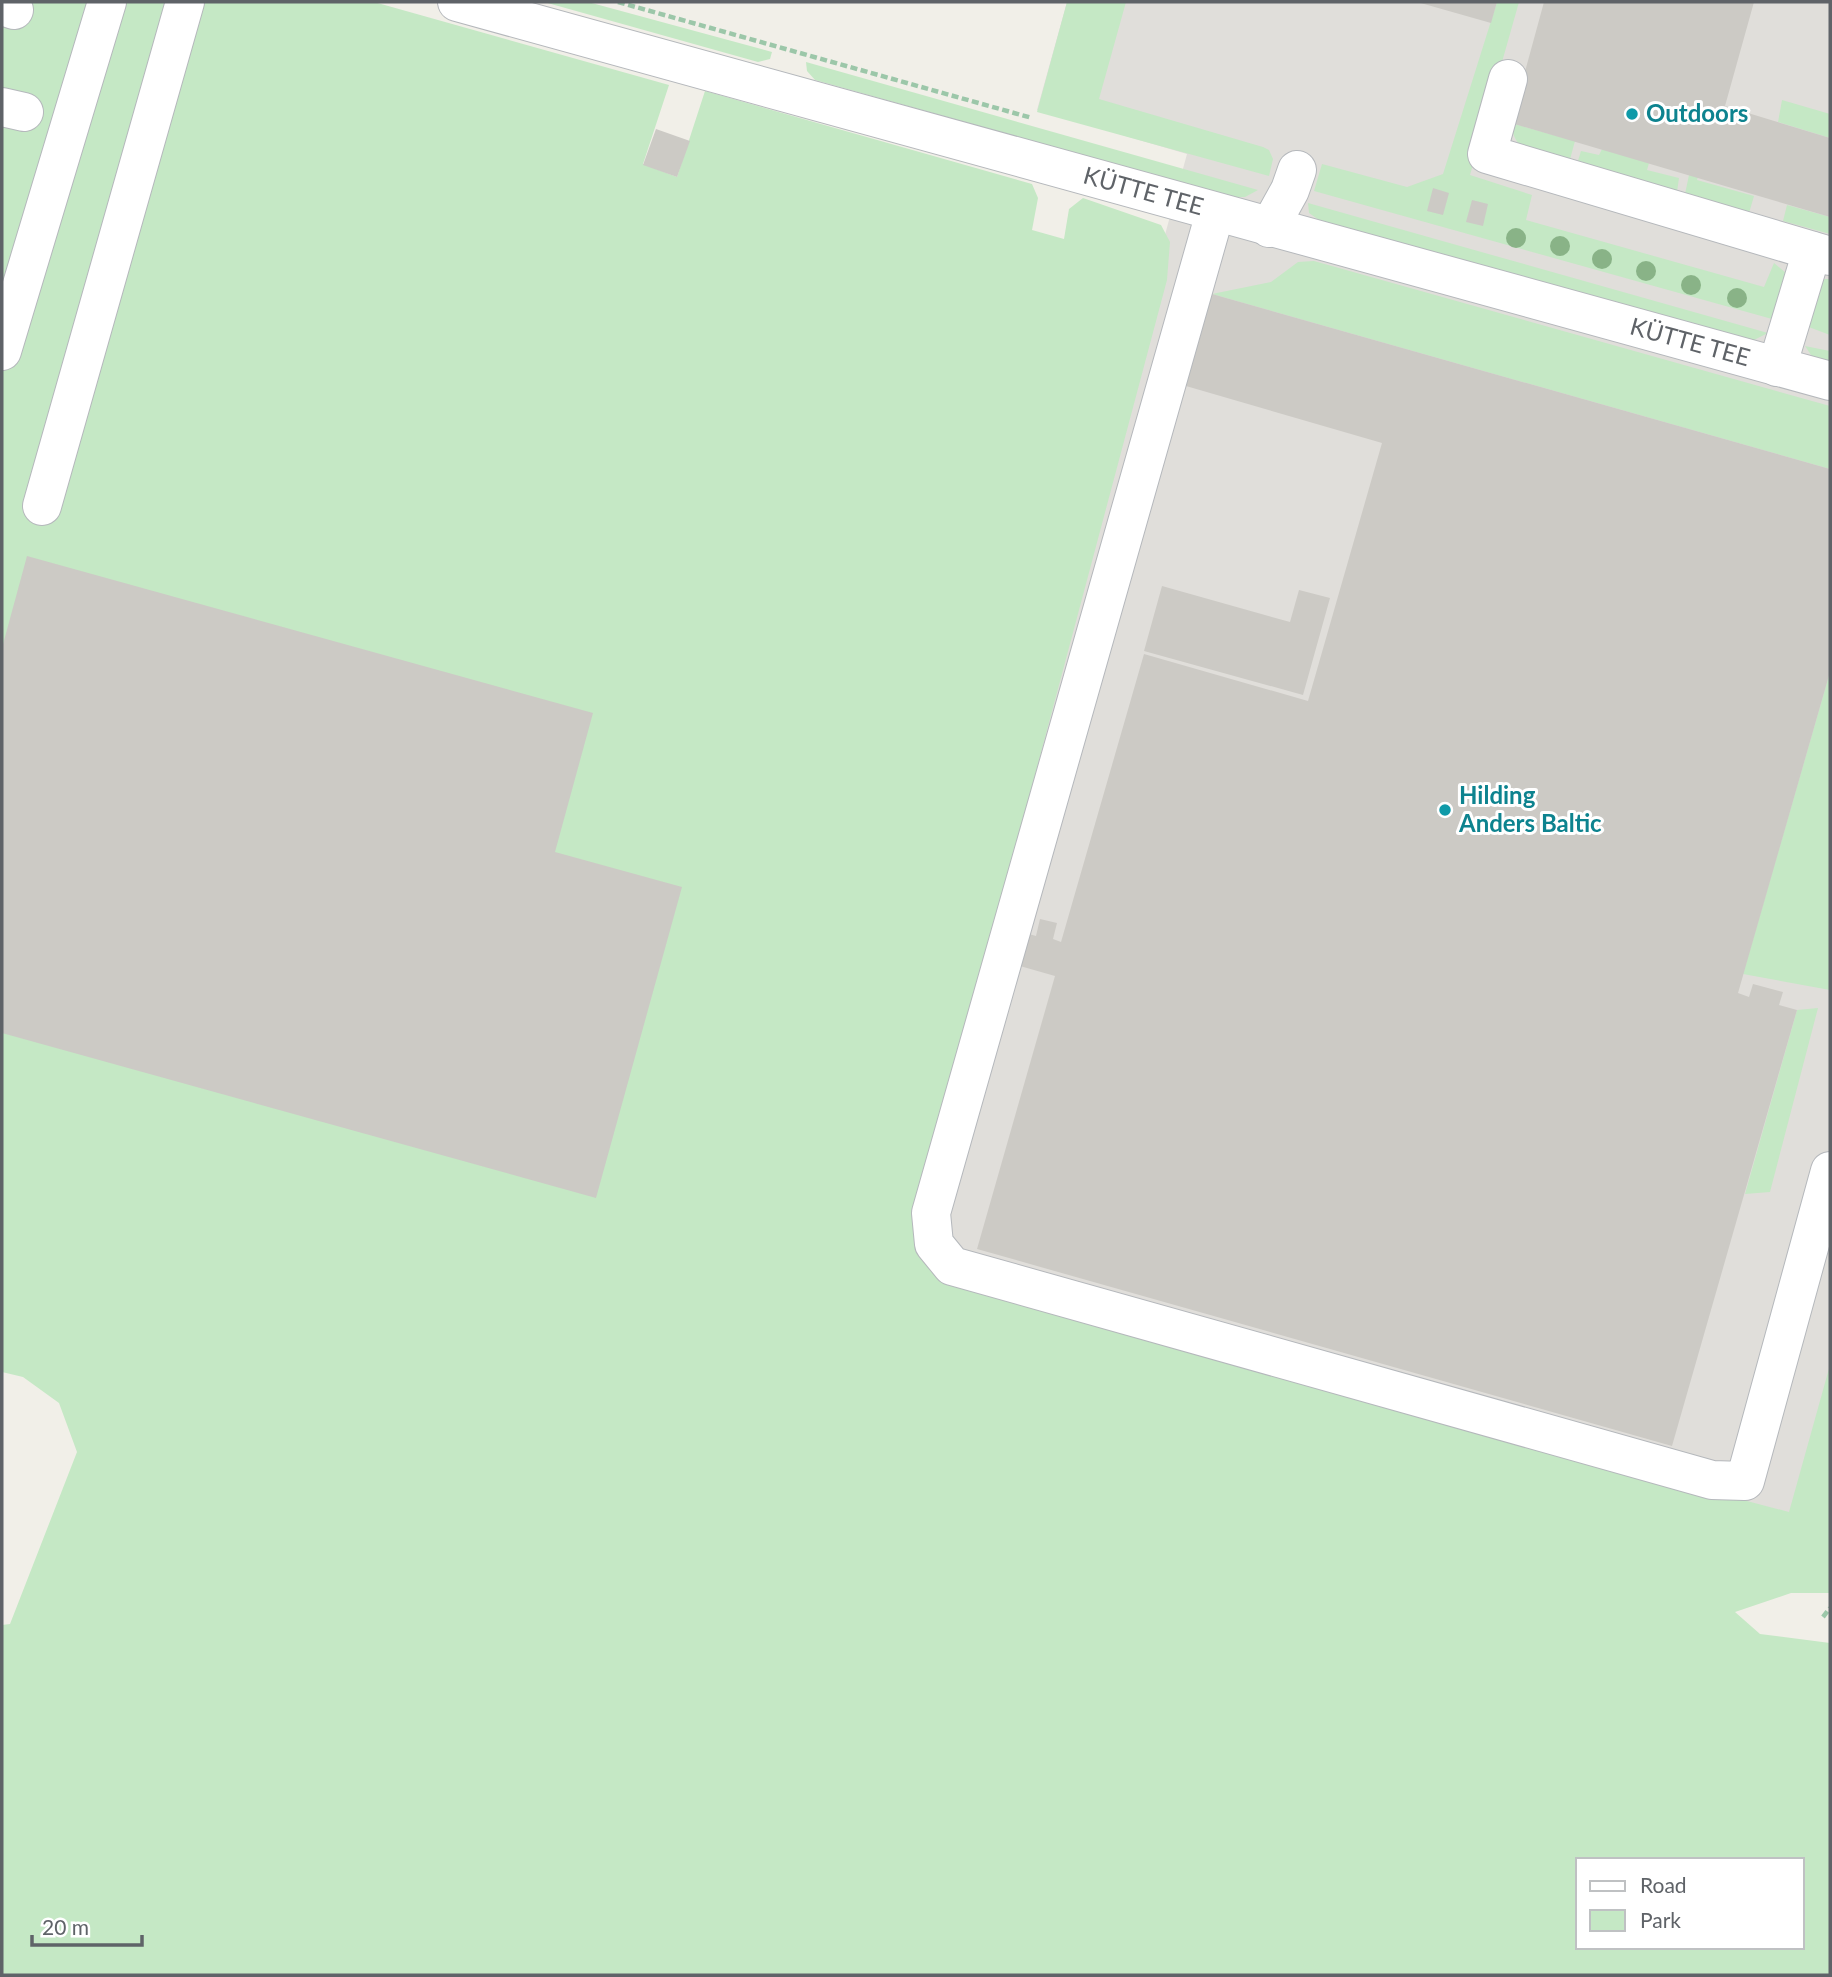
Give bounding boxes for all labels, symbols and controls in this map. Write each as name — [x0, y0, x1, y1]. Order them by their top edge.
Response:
place label: Outdoors — [1646, 98, 1748, 127]
marker: Outdoors — [1624, 106, 1640, 122]
street label: KÜTTE TEE — [1080, 160, 1207, 220]
street label: KÜTTE TEE — [1627, 311, 1754, 371]
place label: Hilding Anders Baltic — [1458, 780, 1602, 837]
marker: Hilding Anders Baltic — [1437, 802, 1453, 818]
legend — [1576, 1858, 1804, 1949]
text: Road — [1640, 1872, 1687, 1897]
scale bar — [32, 1904, 142, 1948]
text: Park — [1640, 1907, 1681, 1932]
text: 20 m — [42, 1914, 89, 1939]

